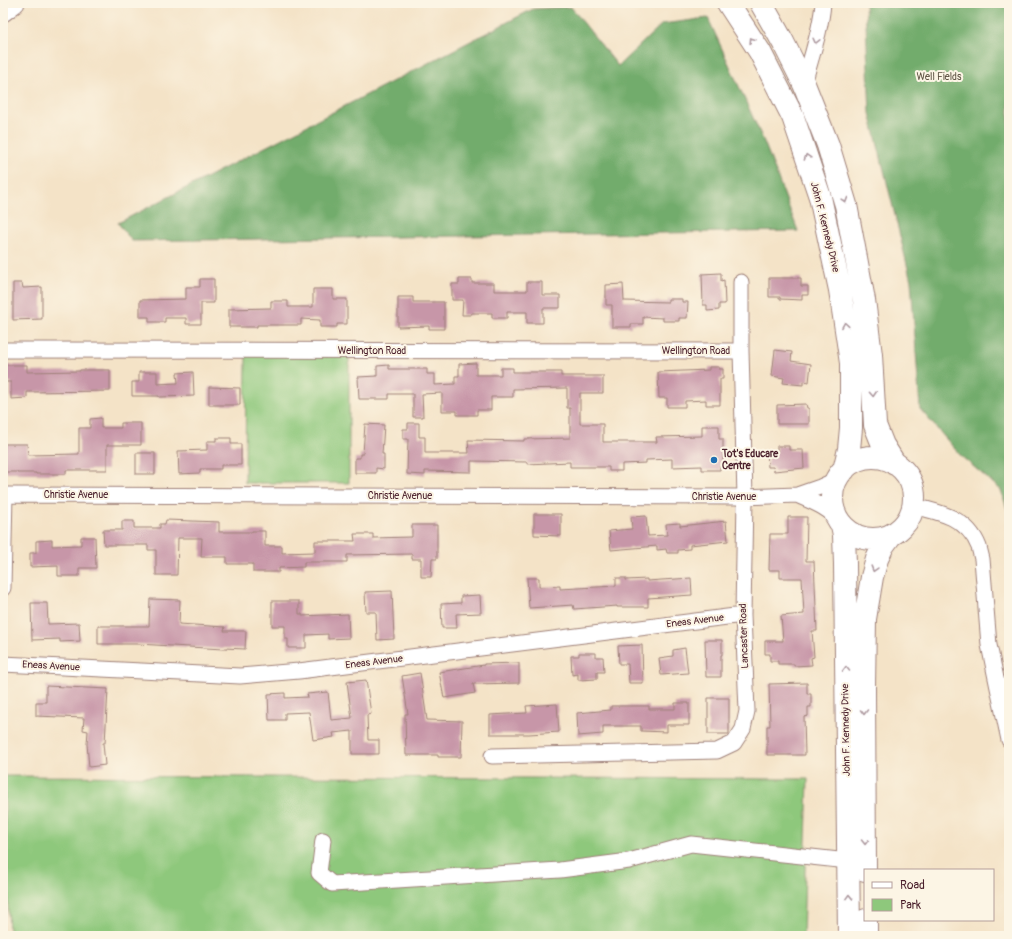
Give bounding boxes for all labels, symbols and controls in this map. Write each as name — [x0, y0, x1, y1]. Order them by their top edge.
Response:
one-way arrow — [750, 37, 757, 44]
one-way arrow — [812, 38, 820, 44]
park label: Well Fields — [917, 71, 962, 83]
one-way arrow — [803, 154, 811, 161]
street label: John F. Kennedy Drive — [808, 181, 842, 274]
one-way arrow — [840, 196, 849, 203]
one-way arrow — [841, 322, 850, 328]
street label: Wellington Road — [338, 345, 406, 357]
street label: Wellington Road — [662, 345, 730, 357]
one-way arrow — [868, 391, 877, 397]
place label: Tot's Educare Centre — [721, 448, 779, 472]
marker: Tot's Educare Centre — [709, 455, 719, 465]
street label: Christie Avenue — [44, 489, 108, 501]
street label: Christie Avenue — [368, 490, 432, 502]
street label: Christie Avenue — [692, 491, 756, 503]
one-way arrow — [870, 565, 879, 572]
street label: Lancaster Road — [737, 603, 751, 669]
street label: Eneas Avenue — [666, 612, 724, 630]
street label: Eneas Avenue — [345, 653, 403, 671]
street label: Eneas Avenue — [22, 658, 80, 674]
one-way arrow — [842, 666, 850, 672]
street label: John F. Kennedy Drive — [839, 683, 853, 776]
one-way arrow — [860, 709, 868, 715]
one-way arrow — [861, 839, 869, 845]
legend — [864, 869, 994, 921]
text: Road — [900, 878, 925, 893]
one-way arrow — [845, 894, 853, 900]
text: Park — [900, 898, 921, 913]

